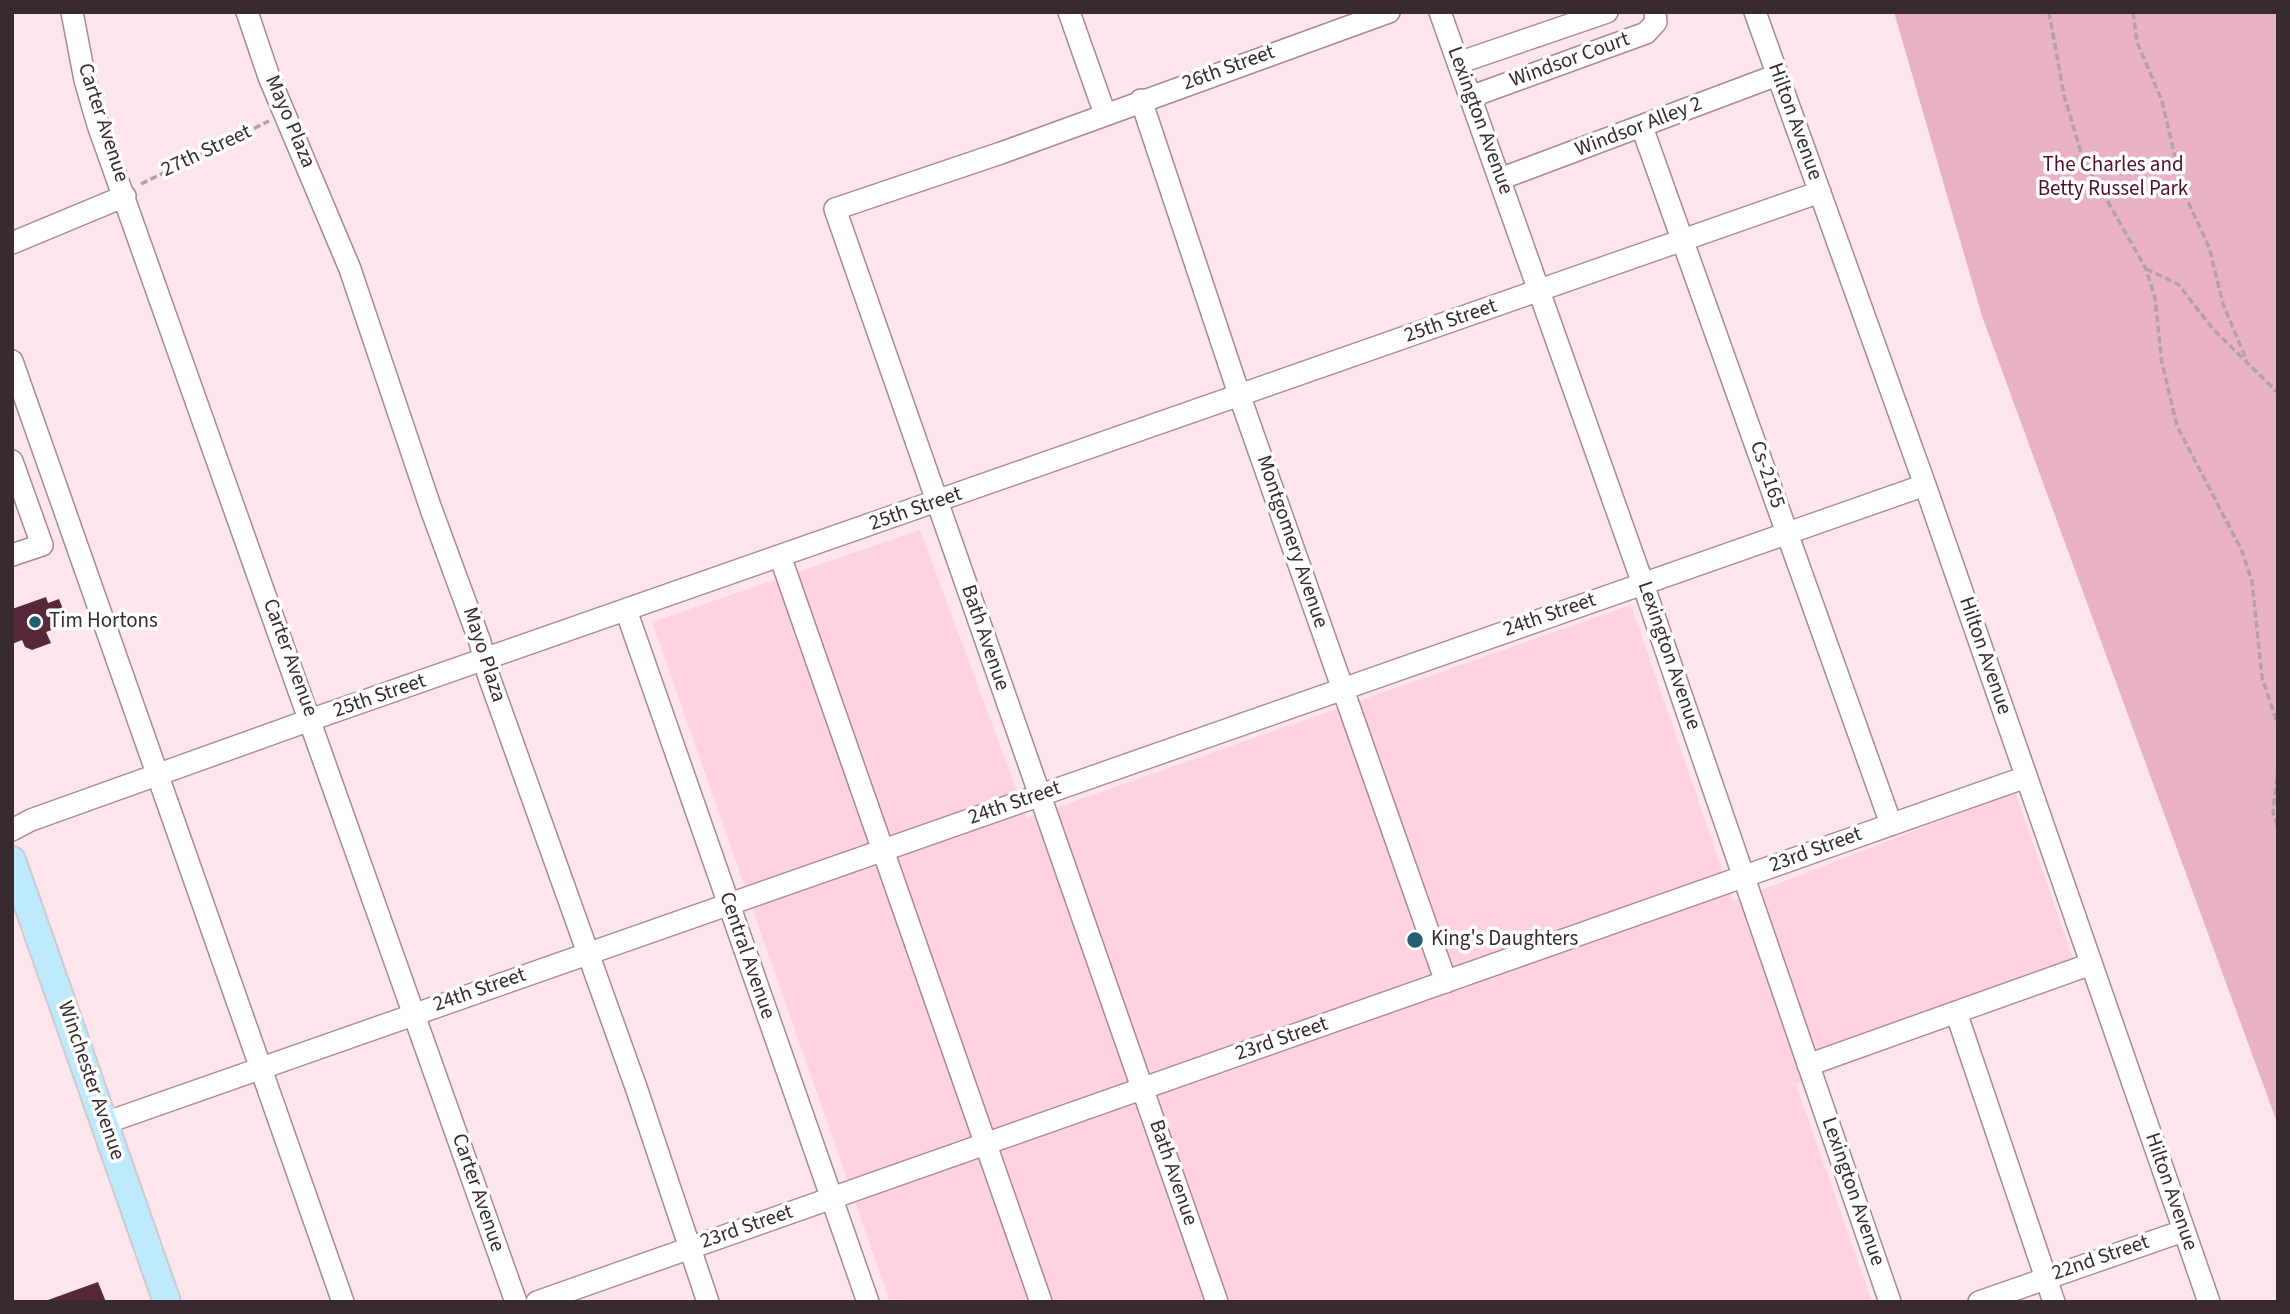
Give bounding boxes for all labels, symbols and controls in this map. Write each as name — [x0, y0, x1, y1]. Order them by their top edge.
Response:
street label: Windsor Court — [1507, 28, 1633, 94]
street label: 26th Street — [1179, 41, 1279, 97]
street label: Lexington Avenue — [1441, 44, 1517, 198]
street label: Carter Avenue — [71, 60, 133, 186]
street label: Hilton Avenue — [1761, 60, 1827, 184]
street label: Mayo Plaza — [258, 72, 320, 172]
street label: Windsor Alley 2 — [1572, 92, 1706, 164]
street label: 27th Street — [158, 120, 256, 184]
park label: The Charles and Betty Russel Park — [2038, 153, 2188, 203]
street label: 25th Street — [1401, 294, 1501, 350]
street label: Cs-2165 — [1743, 438, 1789, 512]
street label: Montgomery Avenue — [1250, 452, 1332, 632]
street label: 25th Street — [866, 482, 966, 538]
street label: Lexington Avenue — [1631, 578, 1705, 734]
street label: Bath Avenue — [954, 582, 1014, 694]
street label: 24th Street — [1500, 588, 1600, 644]
street label: Hilton Avenue — [1952, 594, 2016, 718]
street label: Carter Avenue — [256, 596, 322, 720]
street label: Mayo Plaza — [456, 604, 510, 706]
place label: Tim Hortons — [49, 609, 158, 635]
marker: Tim Hortons — [27, 614, 43, 630]
street label: 25th Street — [330, 669, 430, 725]
street label: 24th Street — [965, 776, 1065, 832]
street label: 23rd Street — [1766, 823, 1866, 879]
street label: Central Avenue — [712, 889, 780, 1023]
place label: King's Daughters — [1431, 927, 1578, 953]
marker: King's Daughters — [1405, 930, 1425, 950]
street label: 24th Street — [430, 963, 530, 1019]
street label: Winchester Avenue — [51, 998, 129, 1164]
street label: 23rd Street — [1232, 1012, 1332, 1068]
street label: Lexington Avenue — [1815, 1114, 1889, 1270]
street label: Bath Avenue — [1142, 1117, 1202, 1229]
street label: Hilton Avenue — [2138, 1130, 2202, 1254]
street label: Carter Avenue — [445, 1131, 509, 1255]
street label: 23rd Street — [697, 1200, 797, 1256]
street label: 22nd Street — [2049, 1231, 2153, 1287]

